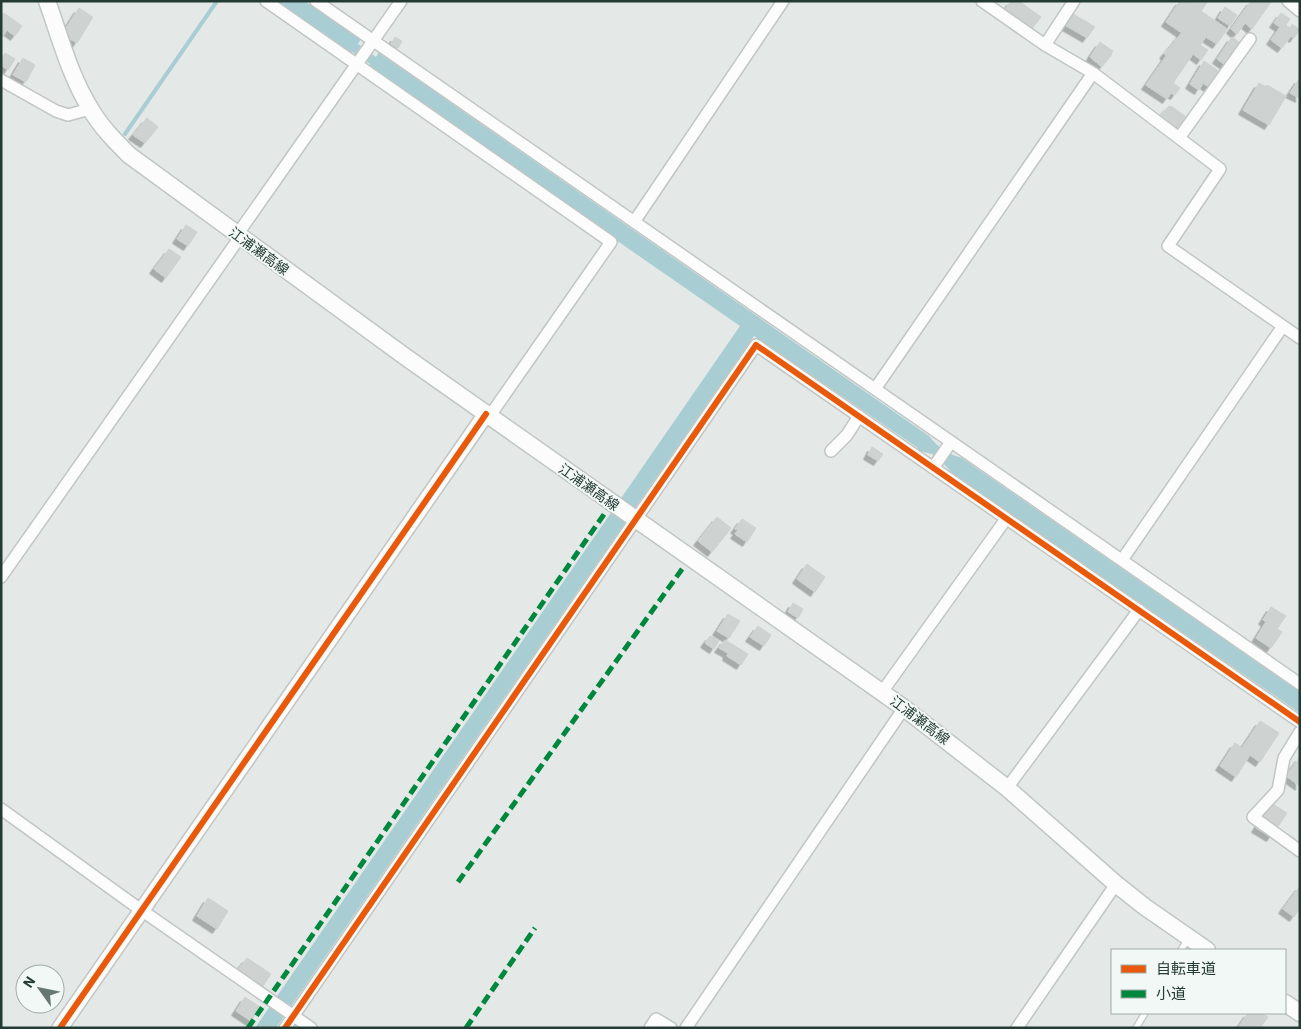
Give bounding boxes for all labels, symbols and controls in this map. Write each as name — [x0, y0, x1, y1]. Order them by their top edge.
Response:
street label: 江浦瀬高線 — [225, 223, 293, 279]
street label: 江浦瀬高線 — [555, 460, 623, 514]
street label: 江浦瀬高線 — [887, 692, 953, 748]
legend — [1111, 949, 1286, 1014]
text: 自転車道 — [1156, 959, 1216, 978]
north arrow — [15, 964, 65, 1014]
text: N — [19, 973, 39, 991]
text: 小道 — [1156, 984, 1186, 1003]

